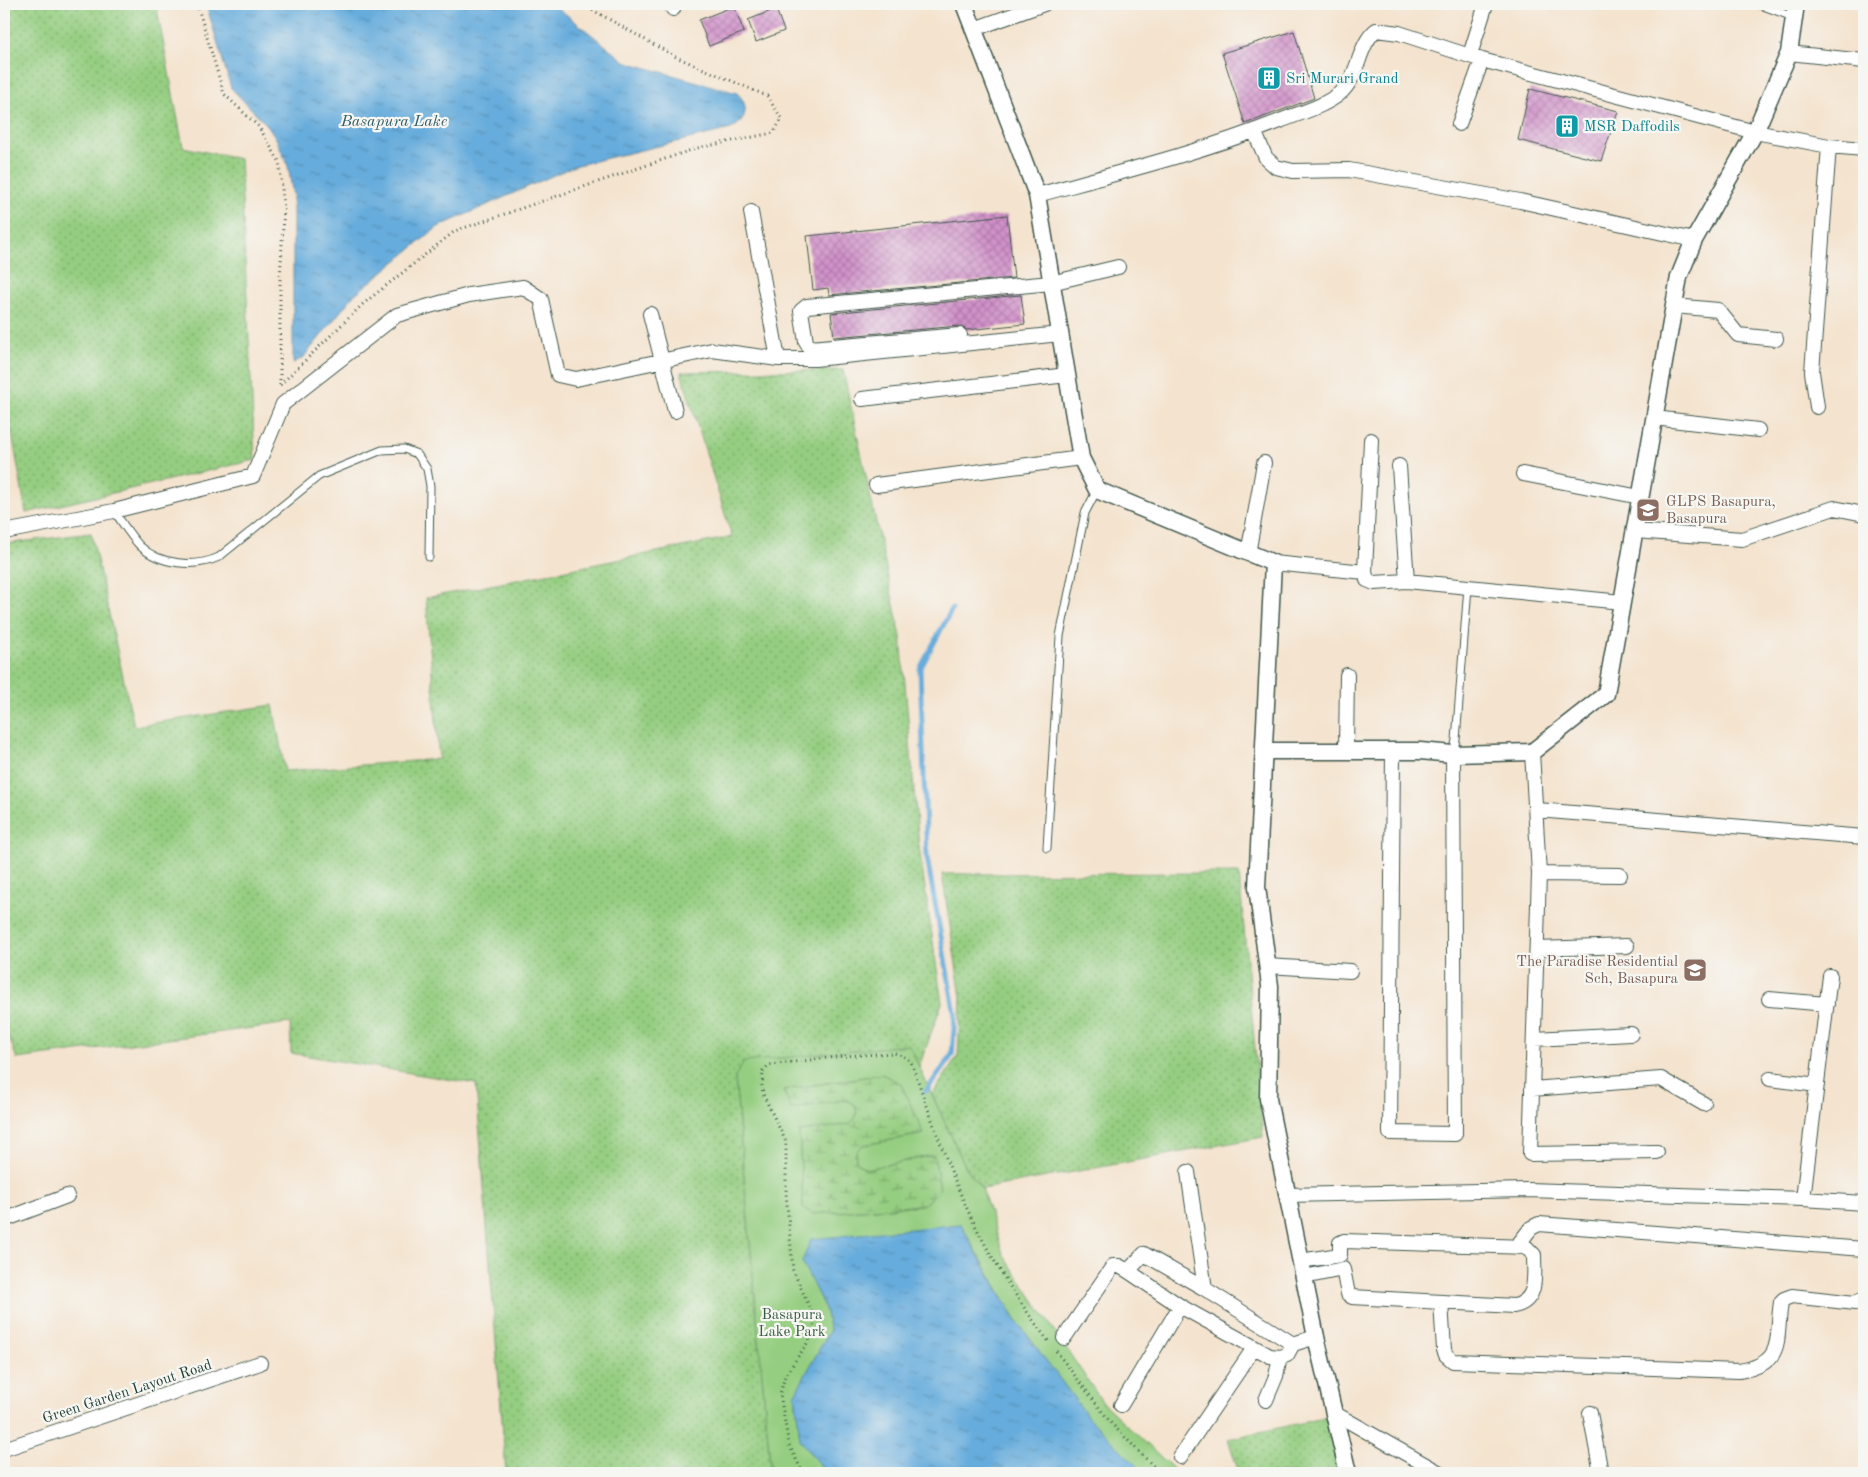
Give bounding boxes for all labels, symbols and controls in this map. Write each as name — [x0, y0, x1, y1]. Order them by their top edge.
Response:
building icon: Sri Murari Grand — [1256, 65, 1282, 91]
place label: Sri Murari Grand — [1286, 72, 1399, 87]
building icon: MSR Daffodils — [1554, 113, 1580, 139]
water label: Basapura Lake — [340, 114, 448, 130]
place label: MSR Daffodils — [1584, 120, 1680, 135]
place label: GLPS Basapura, Basapura — [1666, 495, 1776, 527]
school or university icon: GLPS Basapura, Basapura — [1635, 497, 1661, 523]
place label: The Paradise Residential Sch, Basapura — [1516, 955, 1679, 987]
school or university icon: The Paradise Residential Sch, Basapura — [1682, 957, 1708, 983]
park label: Basapura Lake Park — [758, 1308, 826, 1340]
street label: Green Garden Layout Road — [41, 1358, 214, 1427]

